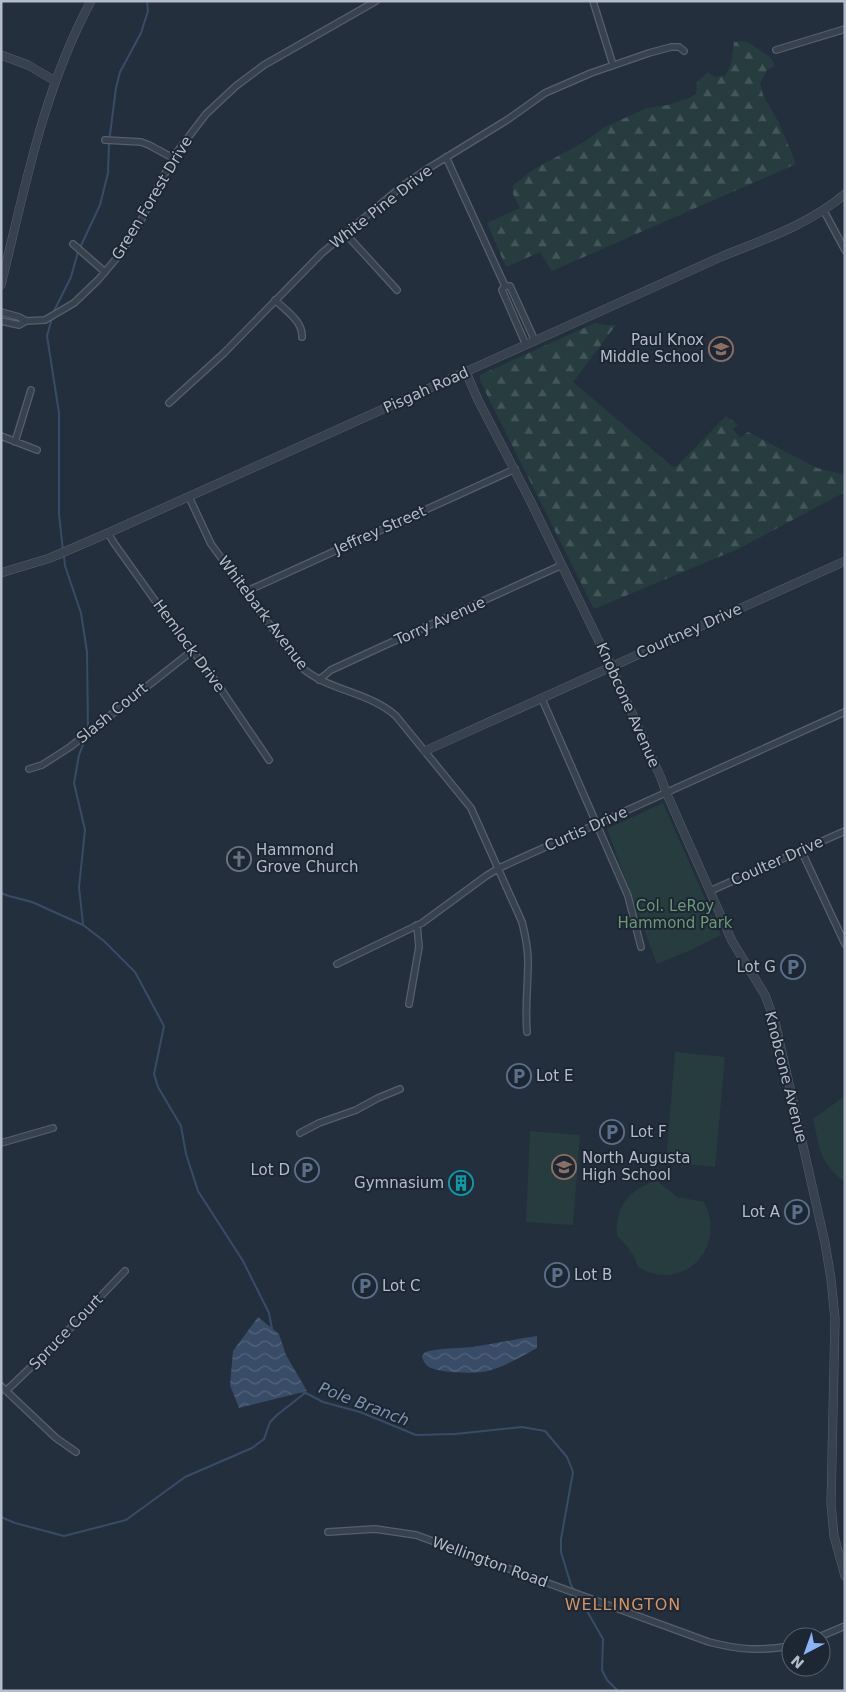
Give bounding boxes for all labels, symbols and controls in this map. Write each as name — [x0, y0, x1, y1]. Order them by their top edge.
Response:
street label: Green Forest Drive — [108, 133, 196, 263]
street label: White Pine Drive — [326, 162, 436, 252]
place label: Paul Knox Middle School — [600, 331, 704, 366]
school or university icon: Paul Knox Middle School — [708, 336, 734, 362]
street label: Pisgah Road — [381, 363, 471, 417]
street label: Jeffrey Street — [331, 502, 429, 559]
street label: Whitebark Avenue — [214, 553, 312, 673]
street label: Torry Avenue — [391, 593, 488, 649]
street label: Hemlock Drive — [149, 596, 229, 696]
street label: Courtney Drive — [633, 600, 745, 662]
street label: Knobcone Avenue — [592, 640, 664, 770]
street label: Slash Court — [73, 679, 151, 747]
street label: Curtis Drive — [542, 803, 630, 855]
street label: Coulter Drive — [728, 833, 826, 889]
place label: Hammond Grove Church — [256, 841, 359, 876]
church icon: Hammond Grove Church — [226, 846, 252, 872]
park label: Col. LeRoy Hammond Park — [617, 897, 733, 932]
parking icon: Lot G — [780, 954, 806, 980]
place label: Lot G — [736, 958, 776, 976]
street label: Knobcone Avenue — [761, 1009, 811, 1145]
parking icon: Lot E — [506, 1063, 532, 1089]
place label: Lot E — [536, 1067, 573, 1085]
parking icon: Lot F — [599, 1119, 625, 1145]
place label: Lot F — [630, 1123, 667, 1141]
place label: North Augusta High School — [582, 1149, 690, 1184]
school or university icon: North Augusta High School — [551, 1154, 577, 1180]
parking icon: Lot D — [294, 1157, 320, 1183]
place label: Lot D — [251, 1161, 290, 1179]
building icon: Gymnasium — [448, 1170, 474, 1196]
place label: Gymnasium — [354, 1174, 444, 1192]
parking icon: Lot A — [784, 1199, 810, 1225]
place label: Lot A — [742, 1203, 781, 1221]
parking icon: Lot B — [544, 1262, 570, 1288]
place label: Lot B — [574, 1266, 612, 1284]
parking icon: Lot C — [352, 1273, 378, 1299]
place label: Lot C — [382, 1277, 420, 1295]
street label: Spruce Court — [25, 1290, 107, 1374]
water label: Pole Branch — [316, 1378, 412, 1430]
street label: Wellington Road — [430, 1533, 550, 1591]
district label: WELLINGTON — [565, 1595, 681, 1614]
north arrow — [781, 1627, 831, 1677]
text: N — [788, 1652, 807, 1672]

